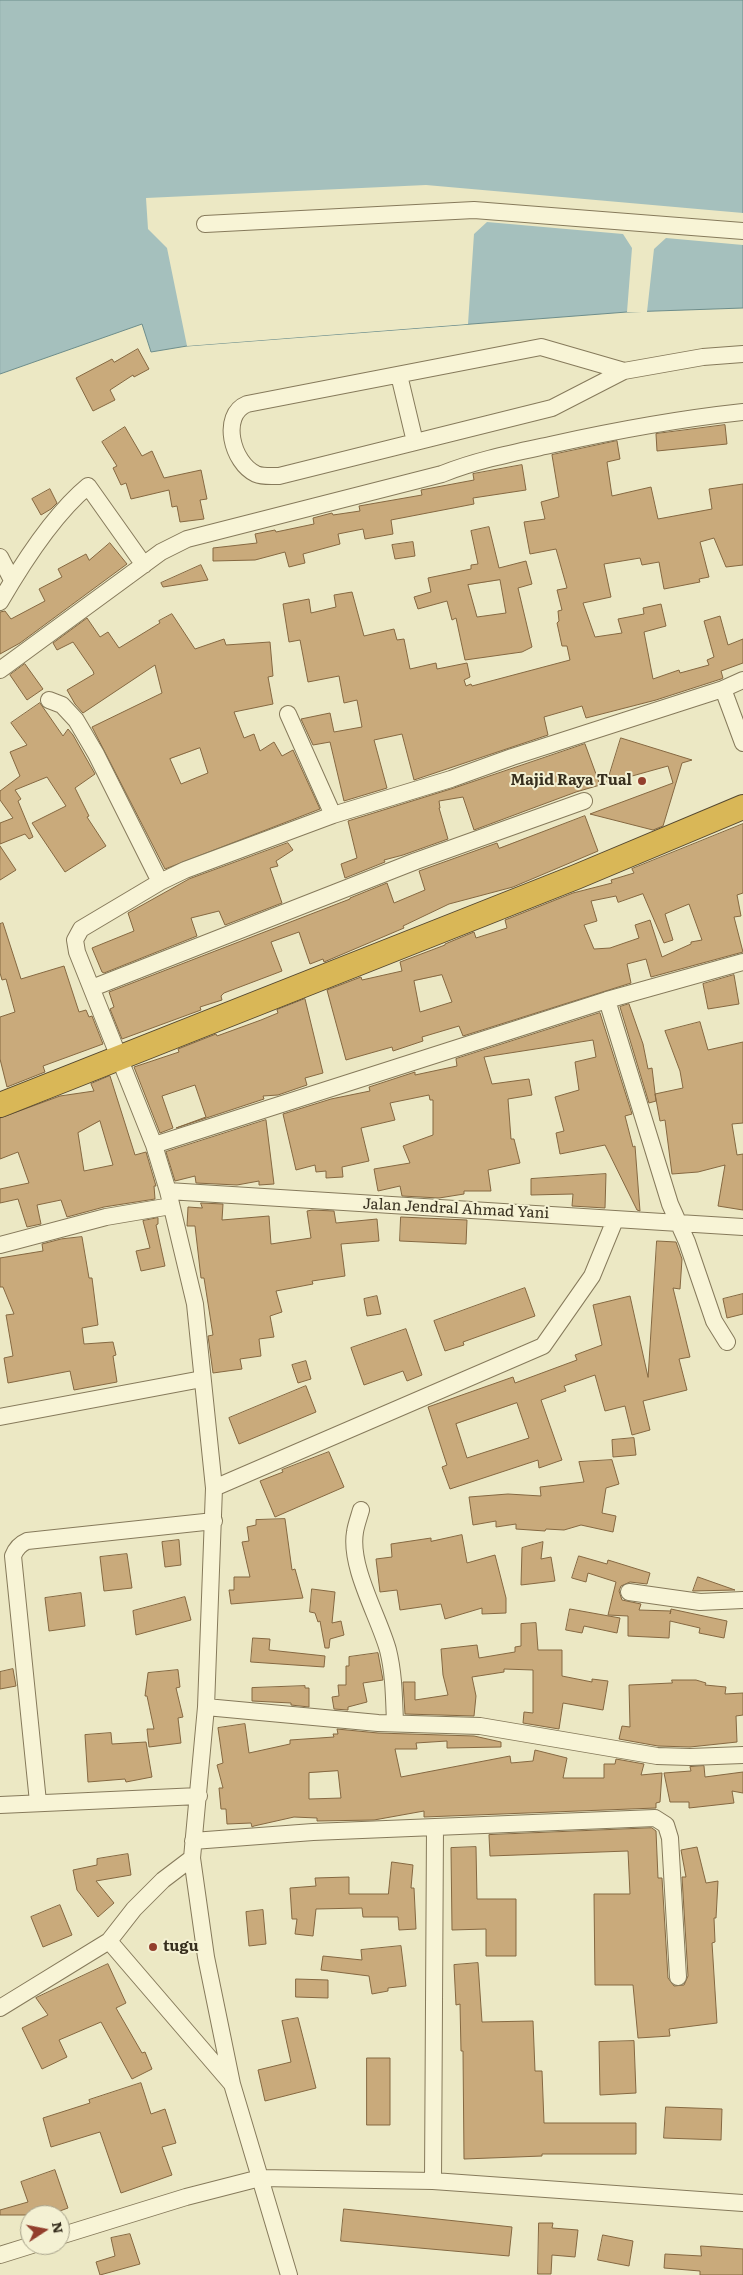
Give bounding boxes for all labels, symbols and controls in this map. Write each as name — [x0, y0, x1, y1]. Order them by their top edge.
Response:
place label: Majid Raya Tual — [511, 772, 632, 790]
marker: Majid Raya Tual — [636, 775, 648, 787]
street label: Jalan Jendral Ahmad Yani — [362, 1195, 550, 1223]
place label: tugu — [163, 1938, 199, 1956]
marker: tugu — [147, 1941, 159, 1953]
north arrow — [20, 2205, 70, 2255]
text: N — [48, 2220, 70, 2235]

